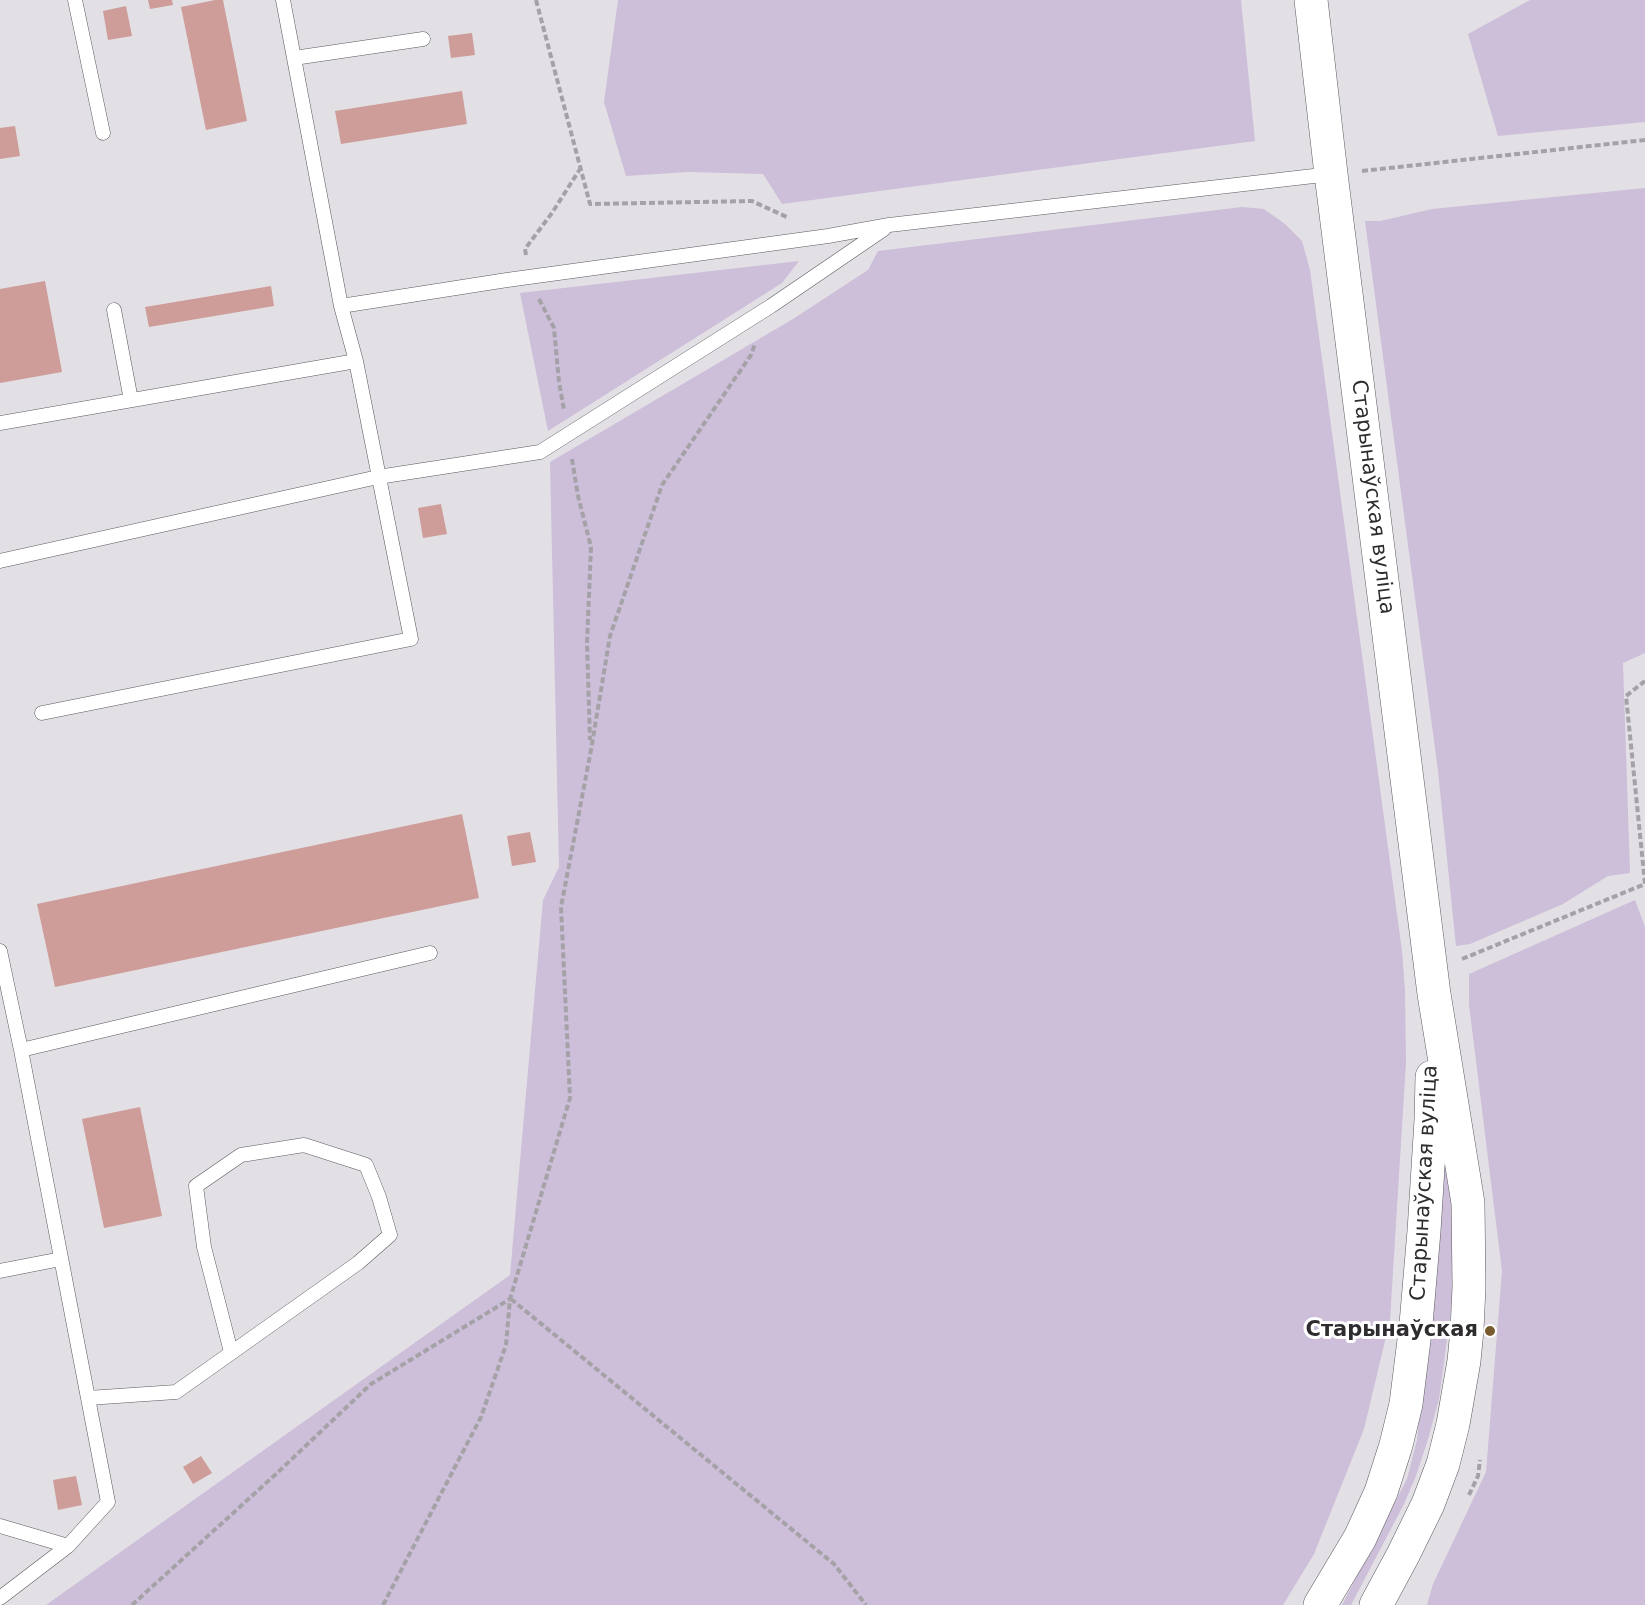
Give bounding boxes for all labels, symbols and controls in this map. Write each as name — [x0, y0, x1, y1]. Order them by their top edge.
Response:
street label: Старынаўская вуліца — [1345, 378, 1399, 616]
street label: Старынаўская вуліца — [1406, 1064, 1444, 1302]
place label: Старынаўская — [1305, 1318, 1478, 1344]
marker: Старынаўская — [1483, 1324, 1497, 1338]

